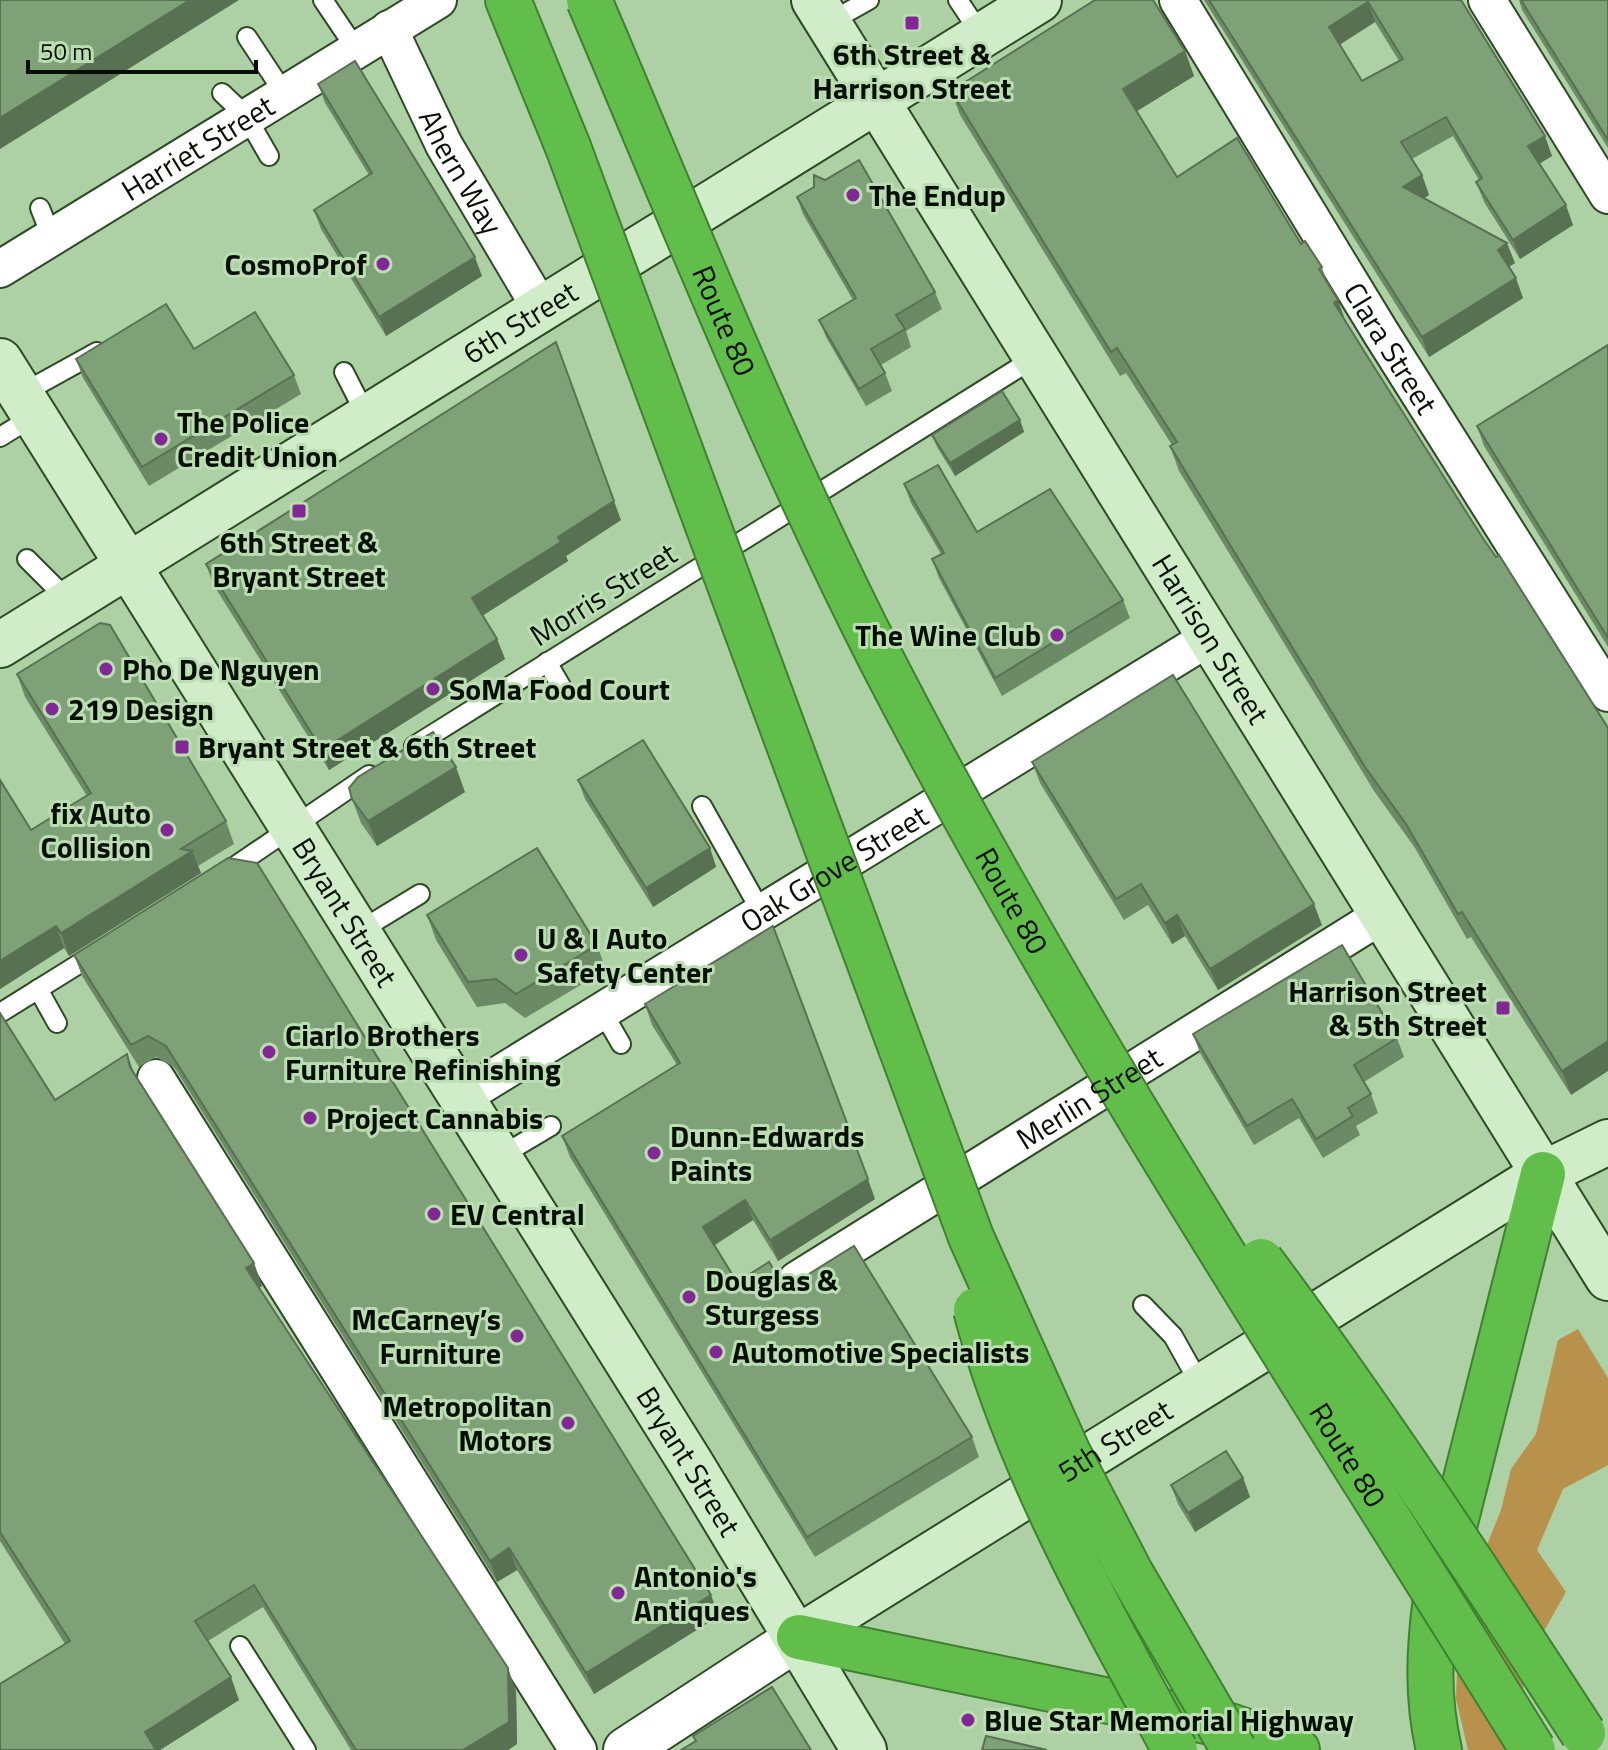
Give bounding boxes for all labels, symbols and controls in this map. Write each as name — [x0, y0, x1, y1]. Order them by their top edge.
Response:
marker: 6th Street & Harrison Street — [903, 14, 921, 32]
scale bar — [28, 24, 256, 74]
place label: 6th Street & Harrison Street — [813, 31, 1011, 111]
text: 50 m — [40, 33, 92, 69]
street label: Harriet Street — [112, 83, 284, 212]
street label: Ahern Way — [407, 101, 515, 243]
place label: The Endup — [869, 172, 1006, 218]
marker: The Endup — [844, 186, 862, 204]
place label: CosmoProf — [224, 241, 367, 287]
marker: CosmoProf — [374, 255, 392, 273]
street label: Route 80 — [680, 258, 769, 383]
street label: 6th Street — [454, 269, 587, 375]
street label: Clara Street — [1332, 273, 1450, 423]
place label: The Police Credit Union — [177, 399, 338, 479]
marker: The Police Credit Union — [152, 430, 170, 448]
marker: 6th Street & Bryant Street — [290, 502, 308, 520]
place label: 6th Street & Bryant Street — [212, 519, 386, 599]
street label: Morris Street — [520, 530, 686, 658]
street label: Harrison Street — [1141, 545, 1281, 733]
place label: The Wine Club — [855, 612, 1041, 658]
marker: The Wine Club — [1048, 626, 1066, 644]
place label: Pho De Nguyen — [122, 646, 320, 692]
marker: Pho De Nguyen — [97, 660, 115, 678]
place label: SoMa Food Court — [449, 666, 670, 712]
marker: SoMa Food Court — [424, 680, 442, 698]
place label: 219 Design — [68, 686, 214, 732]
marker: 219 Design — [43, 700, 61, 718]
place label: Bryant Street & 6th Street — [198, 724, 536, 770]
marker: Bryant Street & 6th Street — [173, 738, 191, 756]
place label: fix Auto Collision — [41, 790, 151, 870]
street label: Oak Grove Street — [731, 793, 937, 944]
marker: fix Auto Collision — [158, 821, 176, 839]
street label: Bryant Street — [281, 828, 410, 996]
street label: Route 80 — [964, 839, 1061, 962]
place label: U & I Auto Safety Center — [537, 915, 712, 995]
marker: U & I Auto Safety Center — [512, 946, 530, 964]
place label: Harrison Street & 5th Street — [1288, 968, 1487, 1048]
marker: Harrison Street & 5th Street — [1494, 999, 1512, 1017]
place label: Ciarlo Brothers Furniture Refinishing — [285, 1012, 561, 1092]
street label: Merlin Street — [1007, 1035, 1171, 1161]
marker: Ciarlo Brothers Furniture Refinishing — [260, 1043, 278, 1061]
place label: Project Cannabis — [326, 1095, 543, 1141]
marker: Project Cannabis — [301, 1109, 319, 1127]
place label: Dunn-Edwards Paints — [670, 1113, 864, 1193]
marker: Dunn-Edwards Paints — [645, 1144, 663, 1162]
place label: EV Central — [450, 1191, 585, 1237]
marker: EV Central — [425, 1205, 443, 1223]
place label: Douglas & Sturgess — [705, 1257, 838, 1337]
marker: Douglas & Sturgess — [680, 1288, 698, 1306]
place label: McCarney’s Furniture — [351, 1296, 501, 1376]
marker: McCarney’s Furniture — [508, 1327, 526, 1345]
place label: Automotive Specialists — [732, 1329, 1029, 1375]
marker: Automotive Specialists — [707, 1343, 725, 1361]
street label: Bryant Street — [625, 1377, 753, 1545]
place label: Metropolitan Motors — [382, 1383, 552, 1463]
street label: 5th Street — [1049, 1387, 1181, 1494]
street label: Route 80 — [1298, 1393, 1399, 1516]
marker: Metropolitan Motors — [559, 1414, 577, 1432]
place label: Antonio's Antiques — [634, 1553, 757, 1633]
marker: Antonio's Antiques — [609, 1584, 627, 1602]
place label: Blue Star Memorial Highway — [984, 1697, 1354, 1743]
marker: Blue Star Memorial Highway — [959, 1711, 977, 1729]

